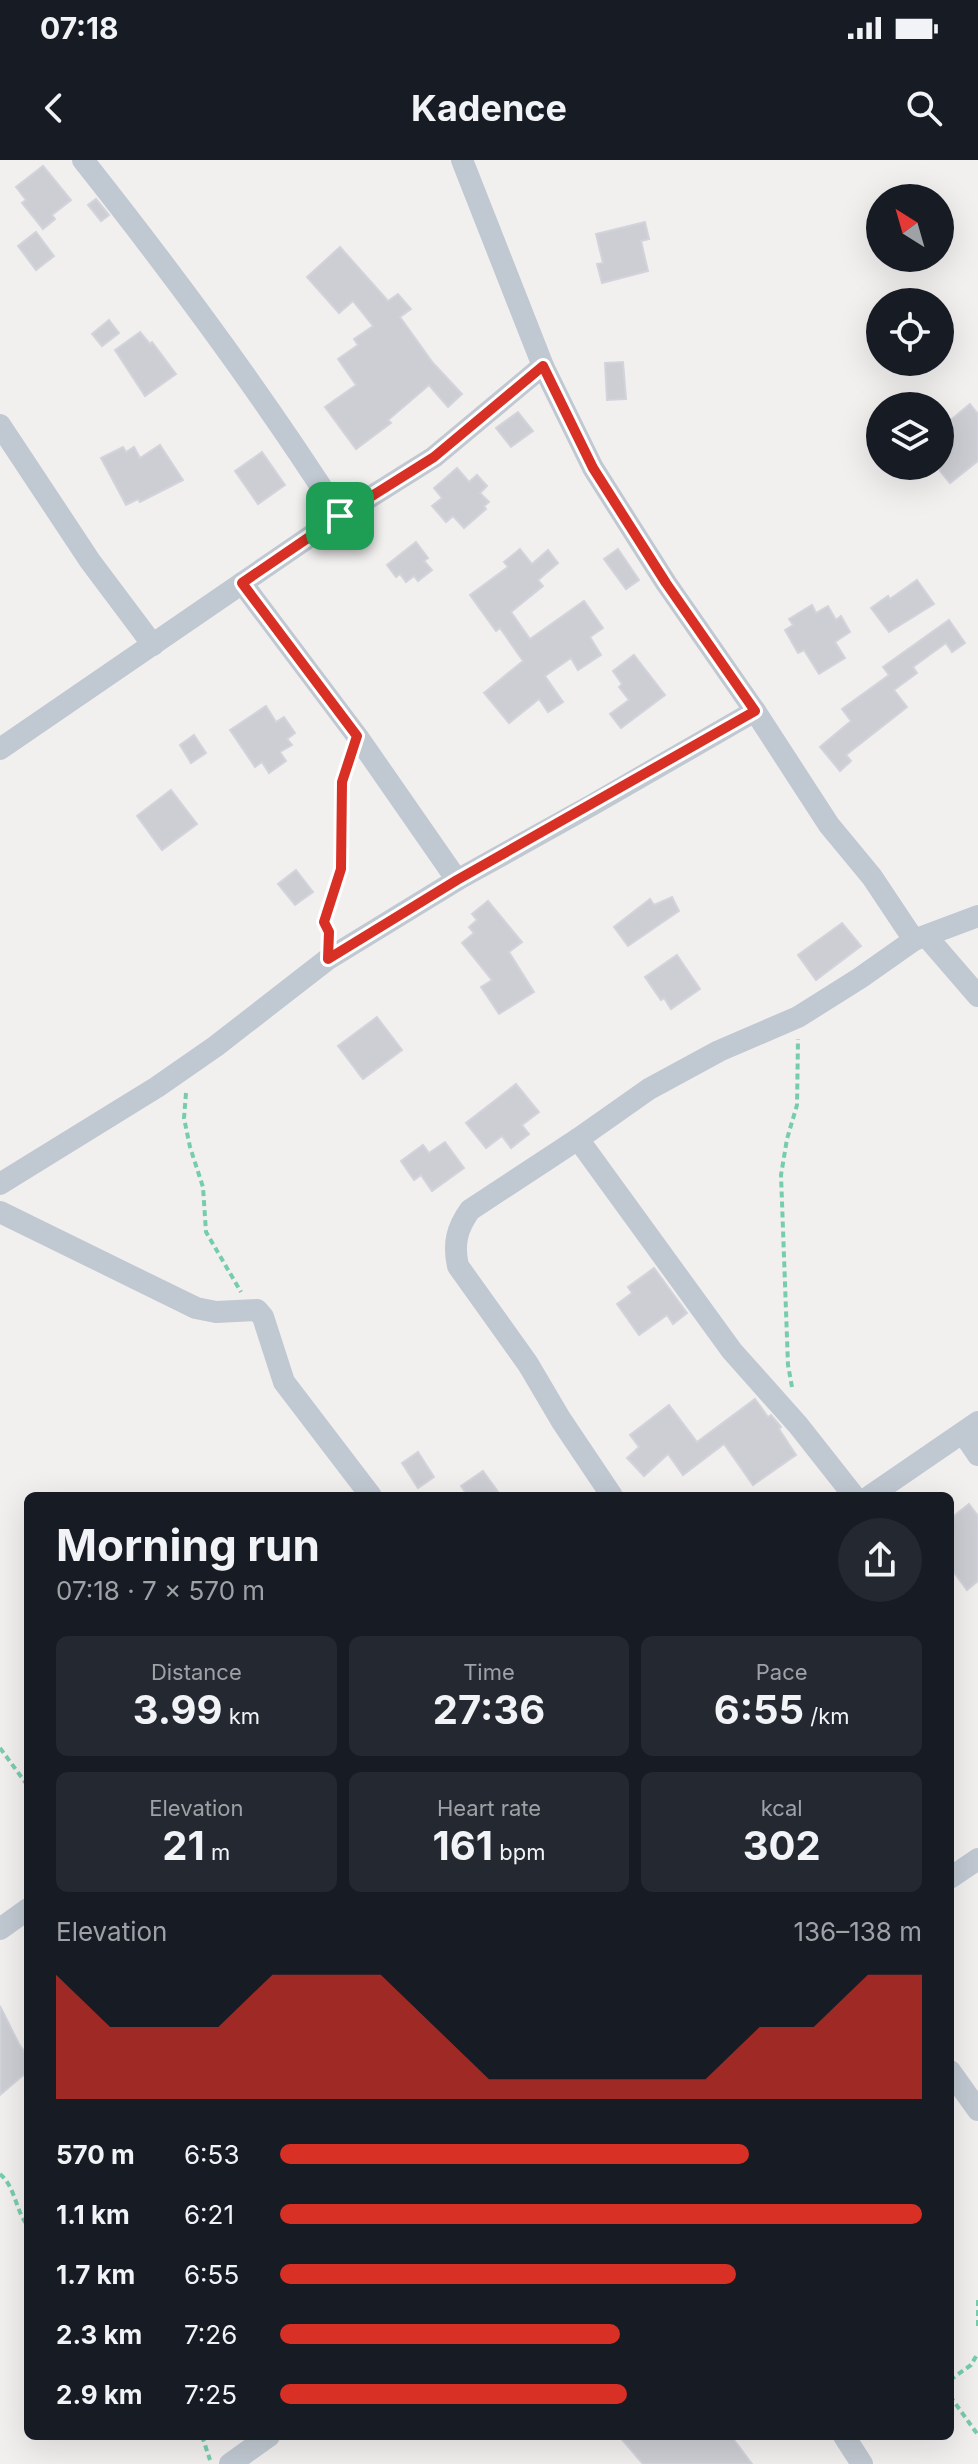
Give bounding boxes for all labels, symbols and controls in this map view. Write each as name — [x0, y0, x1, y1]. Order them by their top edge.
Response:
text: 07:18 — [40, 10, 119, 46]
icon: back — [32, 86, 76, 130]
text: Kadence — [411, 86, 567, 130]
icon: search — [902, 86, 946, 130]
north arrow — [866, 184, 954, 272]
map controls — [866, 184, 954, 480]
button: locate — [866, 288, 954, 376]
button: layers — [866, 392, 954, 480]
pin — [306, 482, 374, 550]
icon: arrive — [318, 494, 362, 538]
text: Morning run — [56, 1518, 320, 1572]
button: share — [838, 1518, 922, 1602]
text: 07:18 · 7 × 570 m — [56, 1575, 265, 1606]
text: Distance — [151, 1659, 242, 1685]
text: Time — [463, 1659, 515, 1685]
text: Pace — [756, 1659, 808, 1685]
text: 3.99 — [133, 1685, 222, 1734]
text: 27:36 — [433, 1685, 545, 1734]
text: 6:55 — [714, 1685, 804, 1734]
text: km — [222, 1703, 260, 1729]
text: /km — [804, 1703, 850, 1729]
text: Elevation — [149, 1795, 243, 1821]
text: Heart rate — [437, 1795, 541, 1821]
text: kcal — [761, 1795, 803, 1821]
text: 21 — [162, 1821, 205, 1870]
text: 161 — [433, 1821, 493, 1870]
text: 302 — [743, 1821, 821, 1870]
text: m — [205, 1839, 230, 1865]
text: bpm — [493, 1839, 545, 1865]
text: Elevation — [56, 1916, 167, 1947]
text: 136–138 m — [793, 1916, 922, 1947]
text: 570 m — [56, 2139, 135, 2170]
text: 6:53 — [184, 2139, 239, 2170]
text: 1.1 km — [56, 2199, 130, 2230]
text: 6:21 — [184, 2199, 234, 2230]
text: 1.7 km — [56, 2259, 135, 2290]
text: 6:55 — [184, 2259, 239, 2290]
text: 2.3 km — [56, 2319, 142, 2350]
text: 7:26 — [184, 2319, 237, 2350]
text: 2.9 km — [56, 2379, 143, 2410]
text: 7:25 — [184, 2379, 237, 2410]

